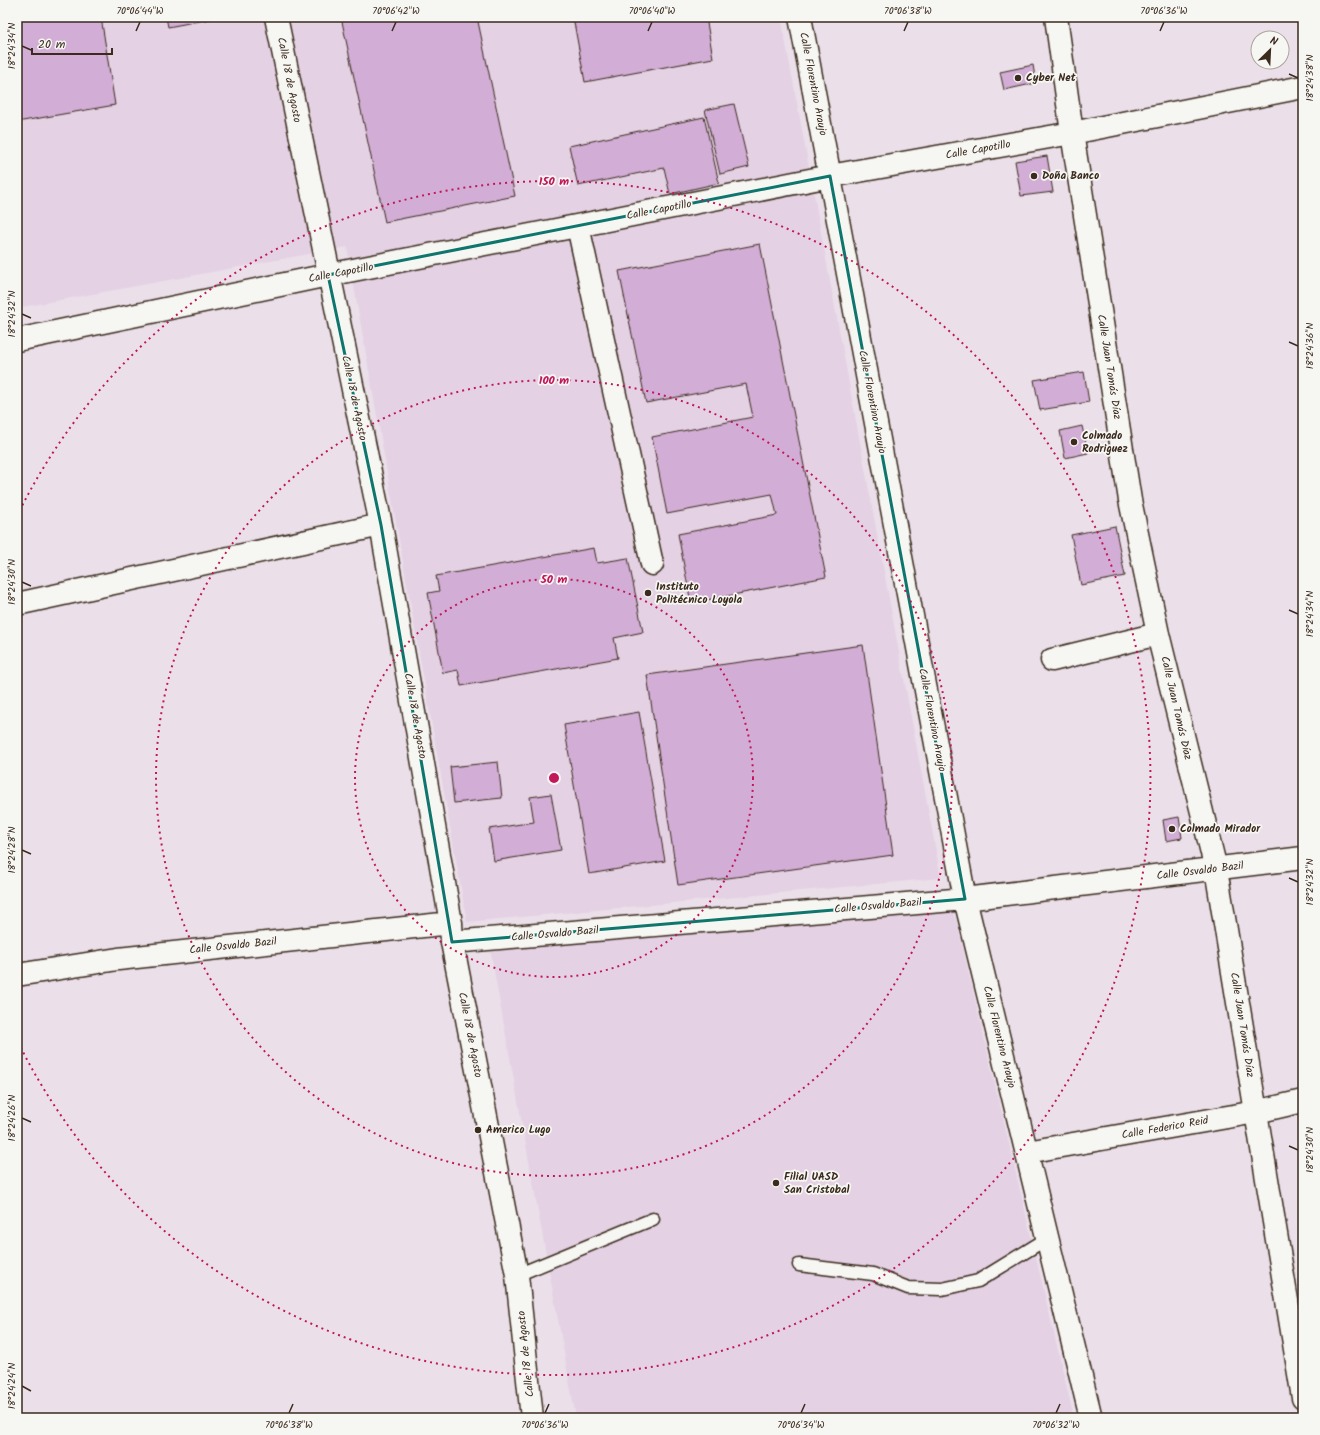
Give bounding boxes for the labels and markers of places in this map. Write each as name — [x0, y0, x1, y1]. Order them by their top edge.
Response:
place label: Cyber Net — [1026, 69, 1077, 87]
marker: Cyber Net — [1013, 73, 1023, 83]
place label: Doña Banco — [1042, 167, 1099, 185]
marker: Doña Banco — [1029, 171, 1039, 181]
place label: Colmado Rodriguez — [1082, 427, 1128, 458]
marker: Colmado Rodriguez — [1069, 437, 1079, 447]
place label: Instituto Politécnico Loyola — [656, 578, 742, 609]
marker: Instituto Politécnico Loyola — [643, 588, 653, 598]
centre of rings — [547, 771, 561, 785]
place label: Colmado Mirador — [1180, 820, 1261, 838]
marker: Colmado Mirador — [1167, 824, 1177, 834]
place label: Americo Lugo — [486, 1121, 550, 1139]
marker: Americo Lugo — [473, 1125, 483, 1135]
place label: Filial UASD San Cristobal — [784, 1168, 850, 1199]
marker: Filial UASD San Cristobal — [771, 1178, 781, 1188]

